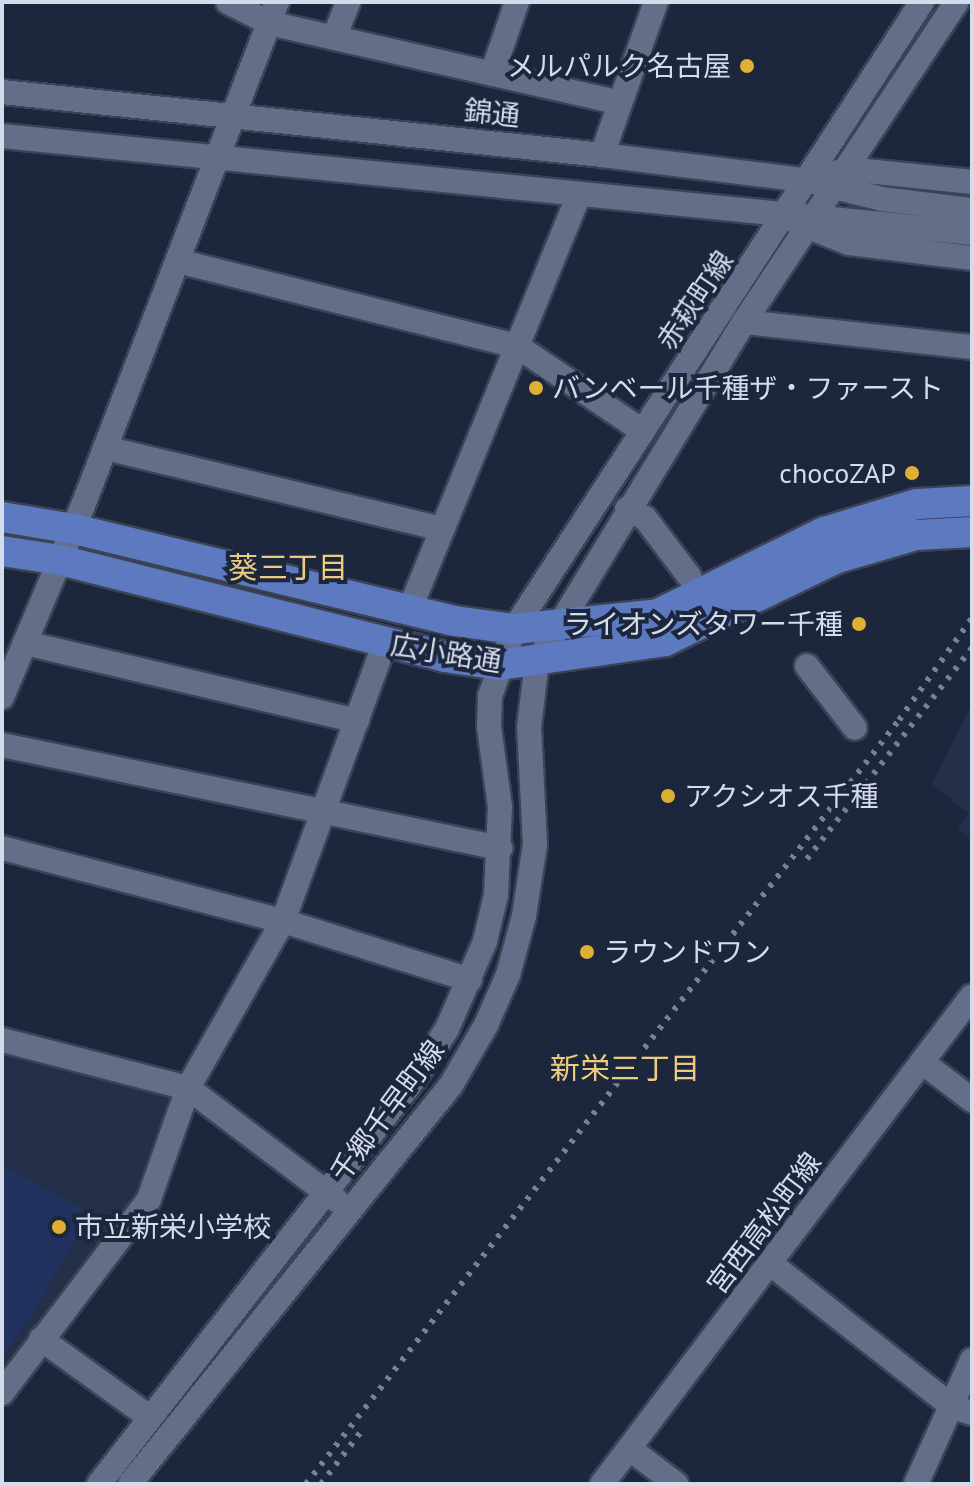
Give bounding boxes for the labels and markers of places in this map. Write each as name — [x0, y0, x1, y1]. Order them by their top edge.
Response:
place label: メルパルク名古屋 — [507, 49, 731, 83]
marker: メルパルク名古屋 — [738, 57, 756, 75]
place label: バンベール千種ザ・ファースト — [552, 371, 944, 405]
marker: バンベール千種ザ・ファースト — [527, 379, 545, 397]
place label: chocoZAP — [779, 456, 896, 490]
marker: chocoZAP — [903, 464, 921, 482]
place label: ライオンズタワー千種 — [563, 607, 843, 641]
marker: ライオンズタワー千種 — [850, 615, 868, 633]
place label: アクシオス千種 — [684, 779, 880, 813]
marker: アクシオス千種 — [659, 787, 677, 805]
place label: ラウンドワン — [603, 935, 771, 969]
marker: ラウンドワン — [578, 943, 596, 961]
place label: 市立新栄小学校 — [75, 1210, 271, 1244]
marker: 市立新栄小学校 — [50, 1218, 68, 1236]

